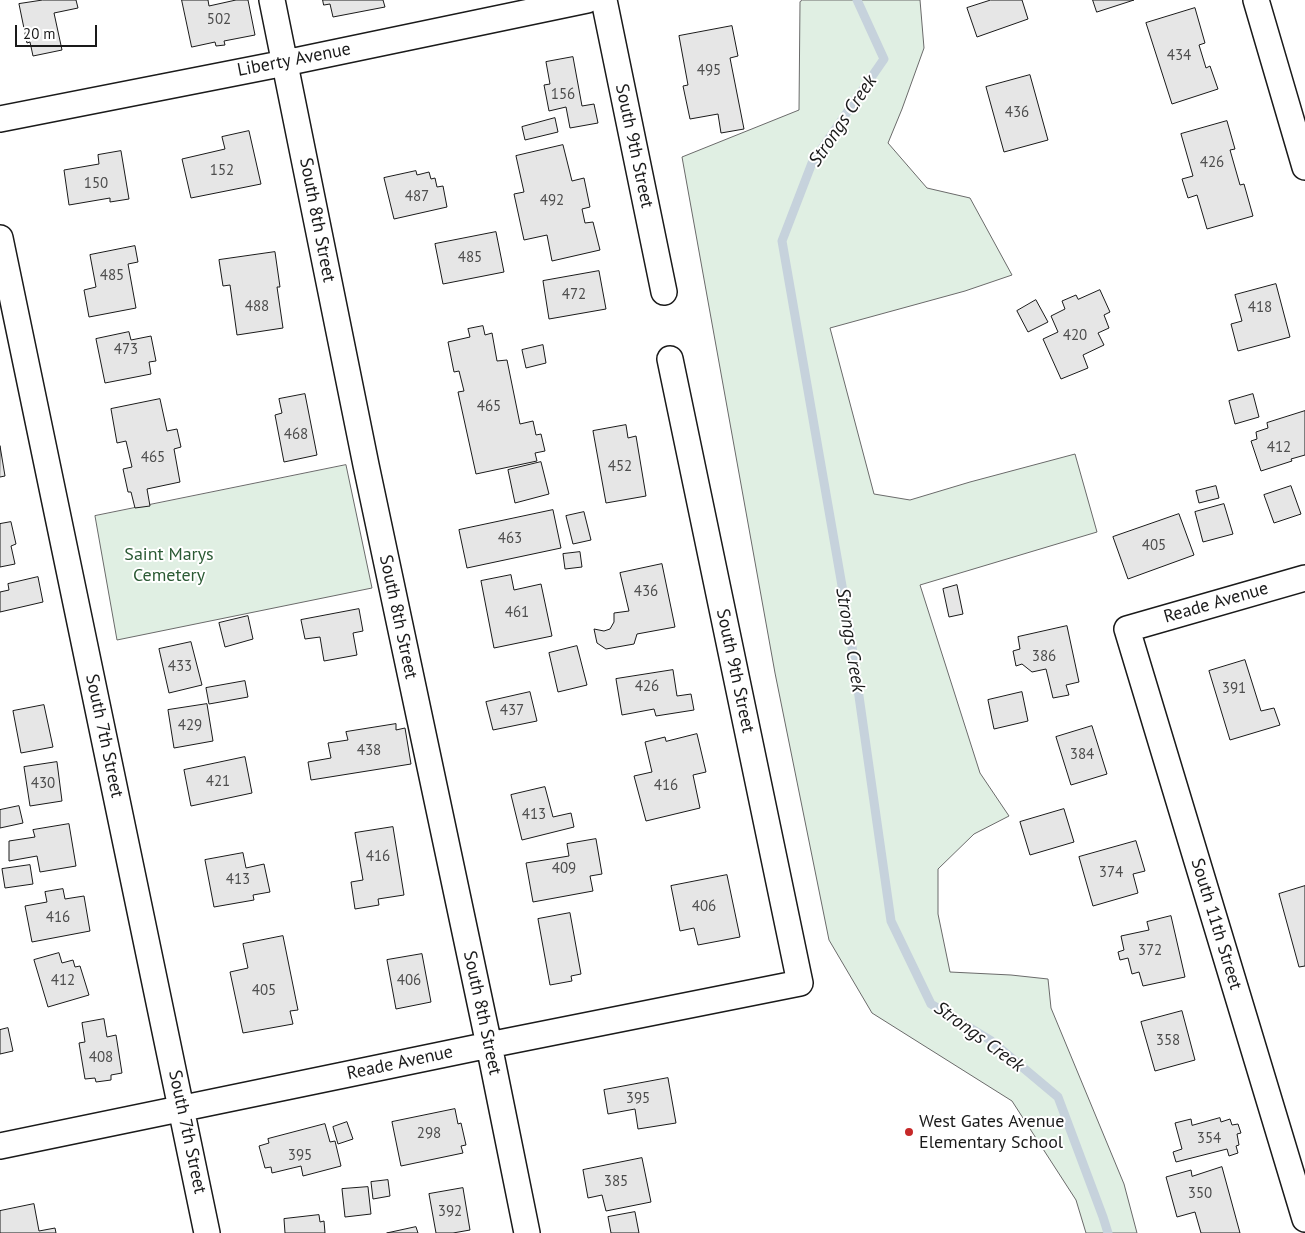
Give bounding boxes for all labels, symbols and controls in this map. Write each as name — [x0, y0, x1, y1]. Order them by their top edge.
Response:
house number: 502 — [207, 11, 231, 29]
scale bar — [18, 15, 100, 47]
text: 20 m — [23, 24, 56, 43]
street label: Liberty Avenue — [235, 38, 353, 82]
house number: 434 — [1167, 47, 1191, 65]
house number: 495 — [697, 62, 721, 80]
water label: Strongs Creek — [804, 71, 882, 171]
street label: South 9th Street — [610, 82, 658, 210]
house number: 156 — [551, 86, 575, 104]
house number: 436 — [1005, 104, 1029, 122]
house number: 426 — [1200, 154, 1224, 172]
street label: South 8th Street — [294, 156, 340, 284]
house number: 152 — [210, 162, 234, 180]
house number: 150 — [84, 175, 108, 193]
house number: 487 — [405, 188, 429, 206]
house number: 492 — [540, 192, 564, 210]
house number: 485 — [458, 249, 482, 267]
house number: 485 — [100, 267, 124, 285]
house number: 472 — [562, 286, 586, 304]
house number: 488 — [245, 298, 269, 316]
house number: 418 — [1248, 299, 1272, 317]
house number: 420 — [1063, 327, 1087, 345]
house number: 473 — [114, 341, 138, 359]
house number: 465 — [477, 398, 501, 416]
house number: 468 — [284, 426, 308, 444]
house number: 412 — [1267, 439, 1291, 457]
house number: 465 — [141, 449, 165, 467]
house number: 452 — [608, 458, 632, 476]
house number: 463 — [498, 530, 522, 548]
house number: 405 — [1142, 537, 1166, 555]
park label: Saint Marys Cemetery — [124, 544, 214, 586]
street label: South 8th Street — [374, 553, 422, 681]
street label: Reade Avenue — [1161, 578, 1271, 628]
house number: 436 — [634, 583, 658, 601]
water label: Strongs Creek — [830, 586, 870, 694]
house number: 461 — [505, 604, 529, 622]
street label: South 9th Street — [711, 607, 759, 735]
house number: 386 — [1032, 648, 1056, 666]
house number: 433 — [168, 658, 192, 676]
street label: South 7th Street — [80, 672, 128, 800]
house number: 426 — [635, 678, 659, 696]
house number: 391 — [1222, 680, 1246, 698]
house number: 437 — [500, 702, 524, 720]
house number: 429 — [178, 717, 202, 735]
house number: 438 — [357, 742, 381, 760]
house number: 384 — [1070, 746, 1094, 764]
house number: 421 — [206, 773, 230, 791]
house number: 430 — [31, 775, 55, 793]
house number: 416 — [654, 777, 678, 795]
house number: 413 — [522, 806, 546, 824]
house number: 416 — [366, 848, 390, 866]
street label: South 11th Street — [1186, 856, 1246, 992]
house number: 409 — [552, 860, 576, 878]
house number: 374 — [1099, 864, 1123, 882]
house number: 413 — [226, 871, 250, 889]
house number: 406 — [692, 898, 716, 916]
house number: 416 — [46, 909, 70, 927]
house number: 372 — [1138, 942, 1162, 960]
street label: South 8th Street — [458, 949, 506, 1077]
house number: 412 — [51, 972, 75, 990]
house number: 406 — [397, 972, 421, 990]
house number: 405 — [252, 982, 276, 1000]
water label: Strongs Creek — [930, 997, 1028, 1077]
house number: 358 — [1156, 1032, 1180, 1050]
street label: Reade Avenue — [345, 1041, 455, 1085]
house number: 408 — [89, 1049, 113, 1067]
street label: South 7th Street — [163, 1068, 211, 1196]
house number: 395 — [626, 1090, 650, 1108]
place label: West Gates Avenue Elementary School — [919, 1111, 1064, 1154]
house number: 298 — [417, 1125, 441, 1143]
marker: West Gates Avenue Elementary School — [903, 1126, 915, 1138]
house number: 354 — [1197, 1130, 1221, 1148]
house number: 395 — [288, 1147, 312, 1165]
house number: 385 — [604, 1173, 628, 1191]
house number: 350 — [1188, 1185, 1212, 1203]
house number: 392 — [438, 1203, 462, 1221]

